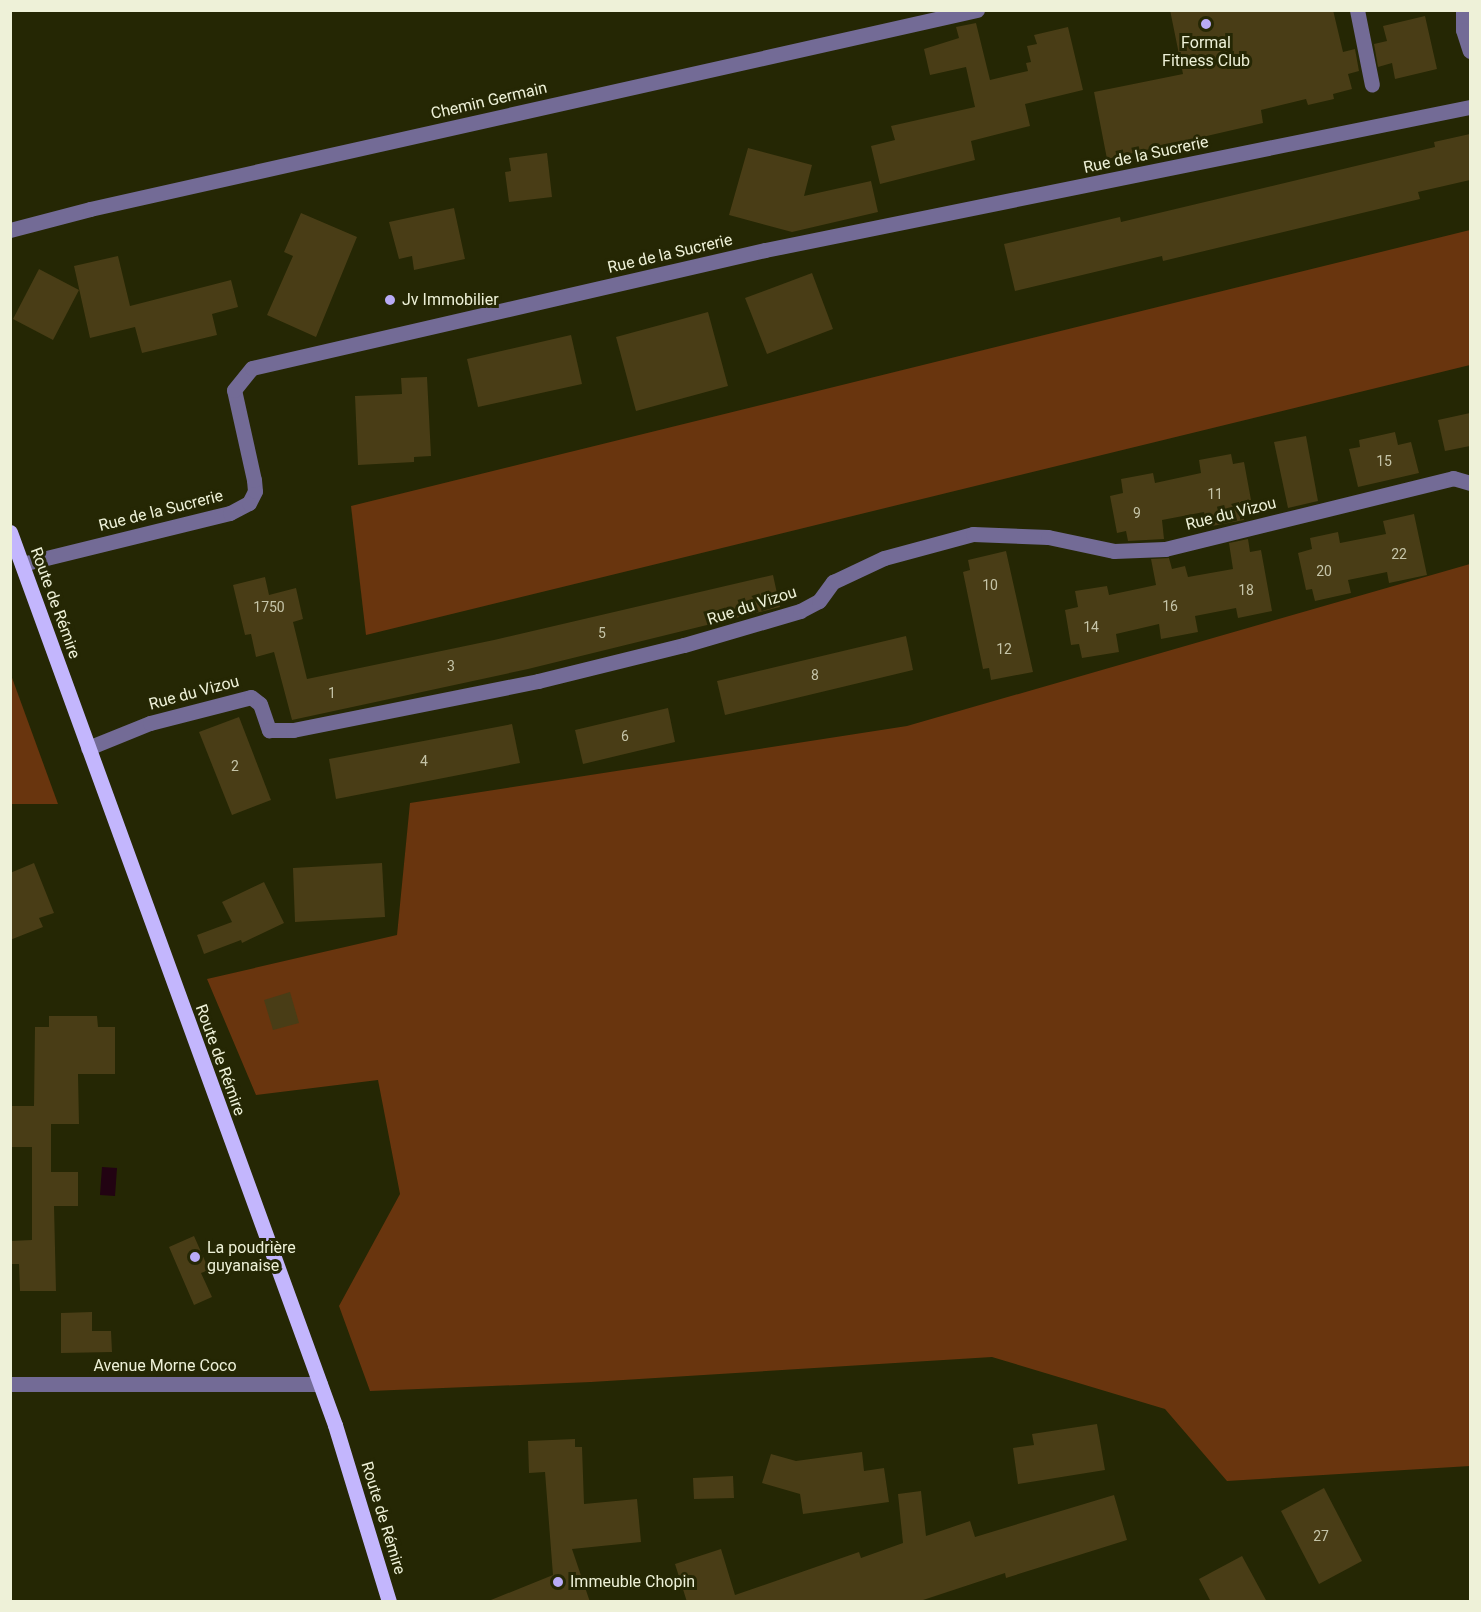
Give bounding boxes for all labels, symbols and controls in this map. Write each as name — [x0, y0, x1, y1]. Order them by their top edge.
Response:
marker: Formal Fitness Club — [1199, 17, 1213, 31]
place label: Formal Fitness Club — [1162, 33, 1250, 71]
street label: Chemin Germain — [429, 78, 549, 124]
street label: Rue de la Sucrerie — [1082, 132, 1210, 178]
street label: Rue de la Sucrerie — [606, 230, 734, 278]
place label: Jv Immobilier — [402, 290, 499, 310]
marker: Jv Immobilier — [383, 293, 397, 307]
house number: 15 — [1376, 453, 1392, 469]
street label: Rue de la Sucrerie — [97, 486, 225, 536]
house number: 11 — [1207, 486, 1223, 502]
street label: Rue du Vizou — [1184, 493, 1278, 535]
house number: 9 — [1133, 505, 1141, 521]
street label: Route de Rémire — [26, 545, 84, 661]
house number: 22 — [1391, 546, 1407, 562]
house number: 20 — [1316, 563, 1332, 579]
house number: 10 — [982, 577, 998, 593]
house number: 18 — [1238, 582, 1254, 598]
street label: Rue du Vizou — [705, 583, 799, 629]
house number: 16 — [1162, 598, 1178, 614]
house number: 1750 — [253, 599, 285, 615]
house number: 14 — [1083, 619, 1099, 635]
house number: 5 — [598, 625, 606, 641]
house number: 12 — [996, 641, 1012, 657]
house number: 3 — [447, 658, 455, 674]
house number: 8 — [811, 667, 819, 683]
street label: Rue du Vizou — [147, 672, 241, 714]
house number: 1 — [328, 685, 336, 701]
house number: 6 — [621, 728, 629, 744]
house number: 4 — [420, 753, 428, 769]
house number: 2 — [231, 758, 239, 774]
street label: Route de Rémire — [191, 1002, 249, 1118]
place label: La poudrière guyanaise — [207, 1238, 296, 1276]
marker: La poudrière guyanaise — [188, 1250, 202, 1264]
street label: Avenue Morne Coco — [93, 1356, 237, 1376]
street label: Route de Rémire — [357, 1459, 409, 1577]
house number: 27 — [1313, 1528, 1329, 1544]
place label: Immeuble Chopin — [570, 1572, 695, 1592]
marker: Immeuble Chopin — [551, 1575, 565, 1589]

